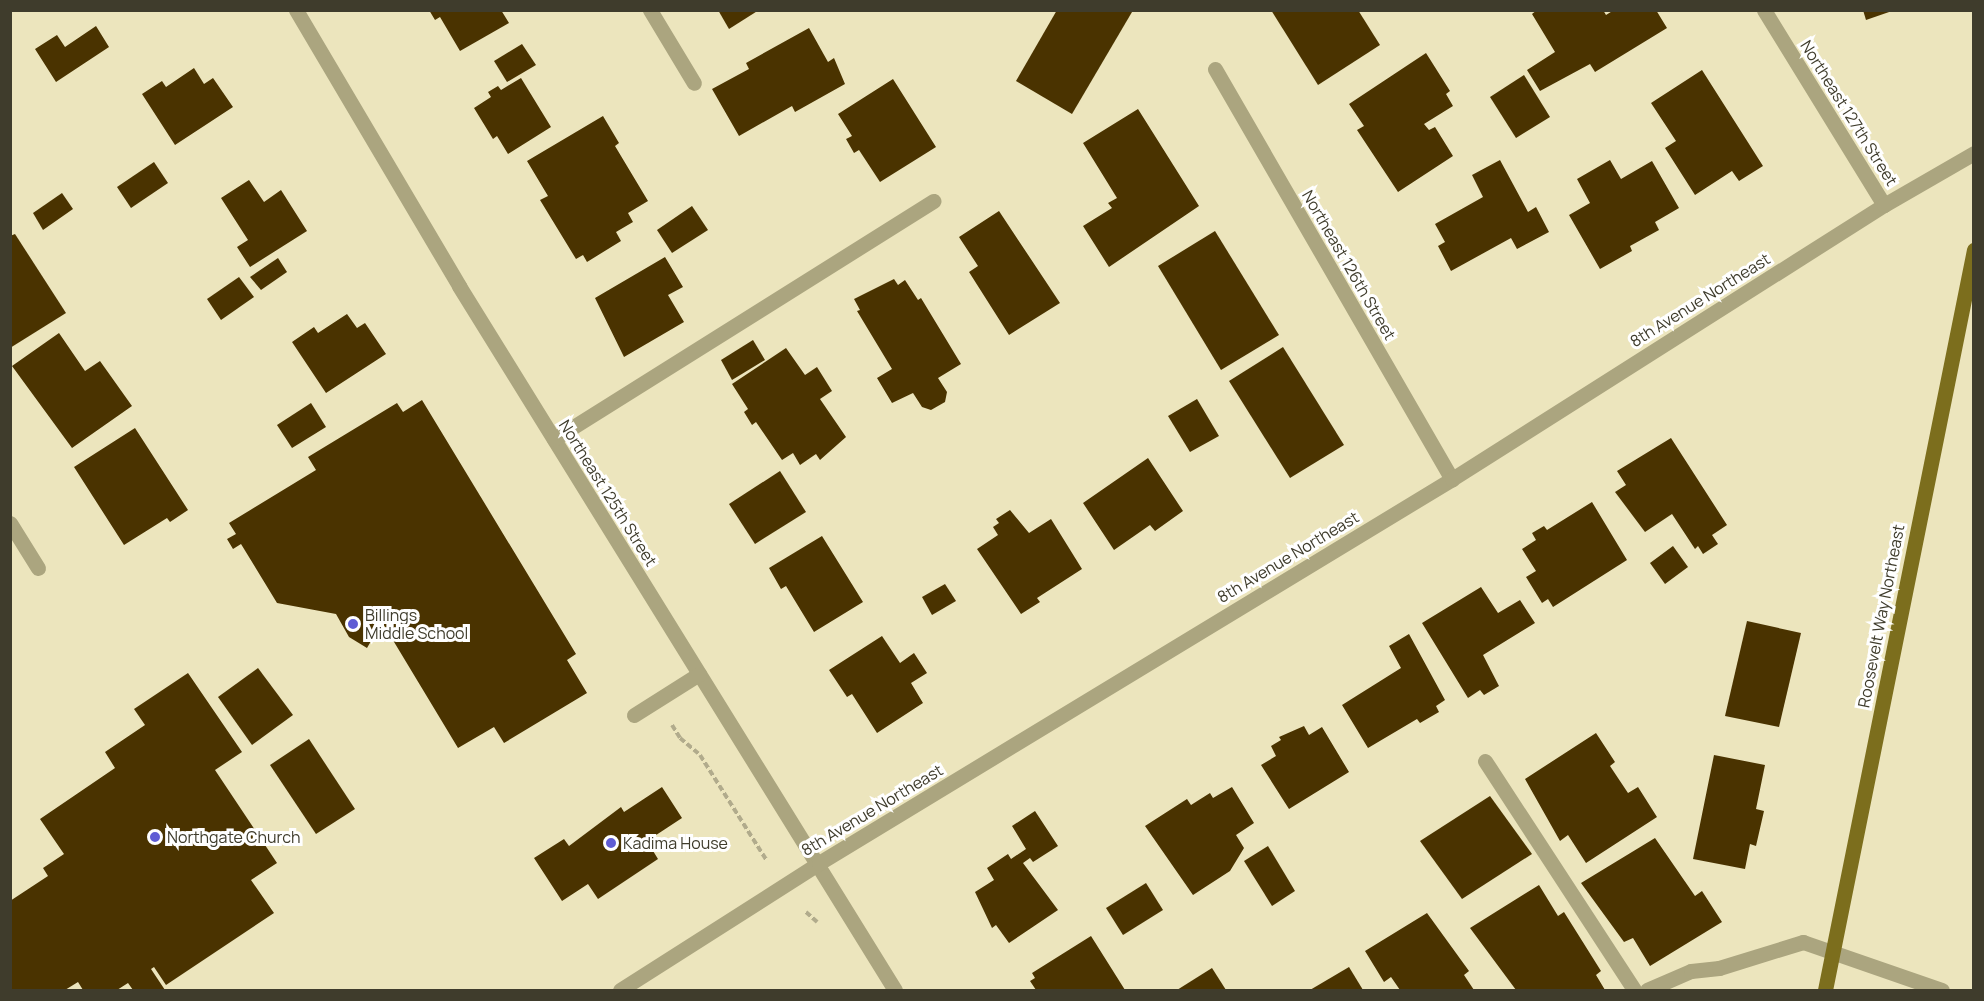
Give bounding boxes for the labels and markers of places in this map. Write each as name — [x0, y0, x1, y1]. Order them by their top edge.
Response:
place label: Billings Middle School — [365, 605, 468, 643]
marker: Billings Middle School — [346, 617, 360, 631]
place label: Northgate Church — [167, 827, 301, 847]
marker: Northgate Church — [148, 830, 162, 844]
place label: Kadima House — [623, 833, 728, 853]
marker: Kadima House — [604, 836, 618, 850]

